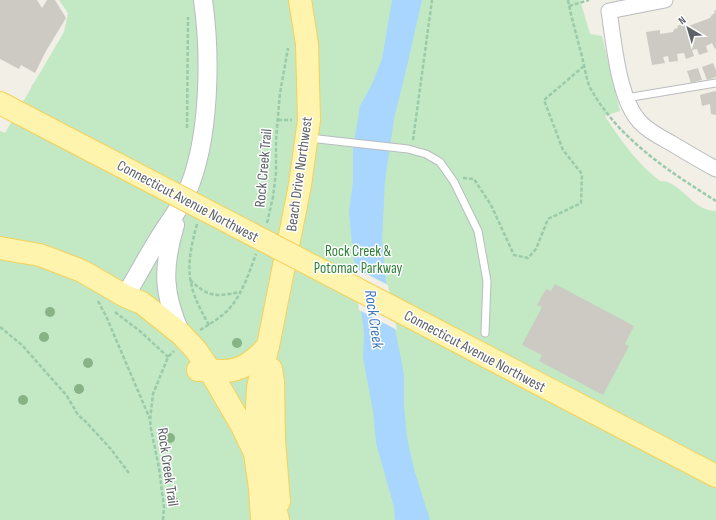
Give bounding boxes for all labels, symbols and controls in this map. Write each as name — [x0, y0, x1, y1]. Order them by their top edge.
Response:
north arrow — [668, 8, 708, 48]
text: N — [676, 14, 689, 27]
street label: Beach Drive Northwest — [282, 115, 317, 233]
street label: Rock Creek Trail — [251, 128, 276, 208]
street label: Connecticut Avenue Northwest — [114, 156, 262, 247]
park label: Rock Creek & Potomac Parkway — [314, 242, 403, 278]
water label: Rock Creek — [360, 289, 387, 351]
street label: Connecticut Avenue Northwest — [401, 306, 549, 397]
street label: Rock Creek Trail — [153, 427, 182, 507]

